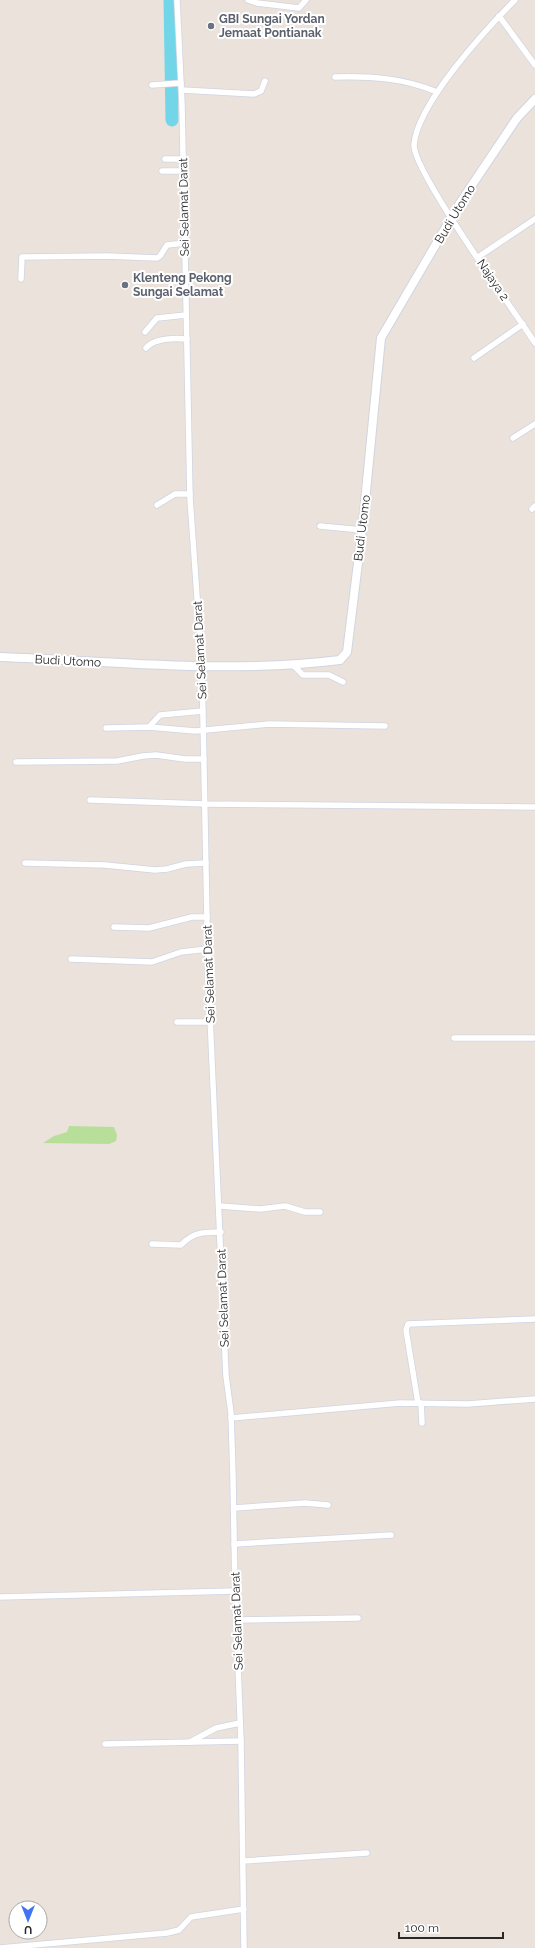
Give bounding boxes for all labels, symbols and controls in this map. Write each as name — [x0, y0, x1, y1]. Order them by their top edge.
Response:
place label: GBI Sungai Yordan Jemaat Pontianak — [219, 12, 325, 40]
marker: GBI Sungai Yordan Jemaat Pontianak — [206, 21, 216, 31]
street label: Sei Selamat Darat — [176, 158, 192, 256]
street label: Budi Utomo — [432, 182, 478, 246]
street label: Najaya 2 — [474, 257, 512, 303]
place label: Klenteng Pekong Sungai Selamat — [133, 271, 232, 299]
marker: Klenteng Pekong Sungai Selamat — [120, 280, 130, 290]
street label: Budi Utomo — [351, 494, 373, 562]
street label: Sei Selamat Darat — [190, 600, 210, 700]
street label: Budi Utomo — [34, 652, 102, 670]
street label: Sei Selamat Darat — [200, 925, 218, 1023]
street label: Sei Selamat Darat — [214, 1249, 232, 1347]
street label: Sei Selamat Darat — [228, 1572, 246, 1670]
north arrow — [8, 1900, 48, 1940]
scale bar — [399, 1914, 503, 1940]
text: 100 m — [405, 1921, 439, 1935]
text: U — [24, 1923, 32, 1936]

